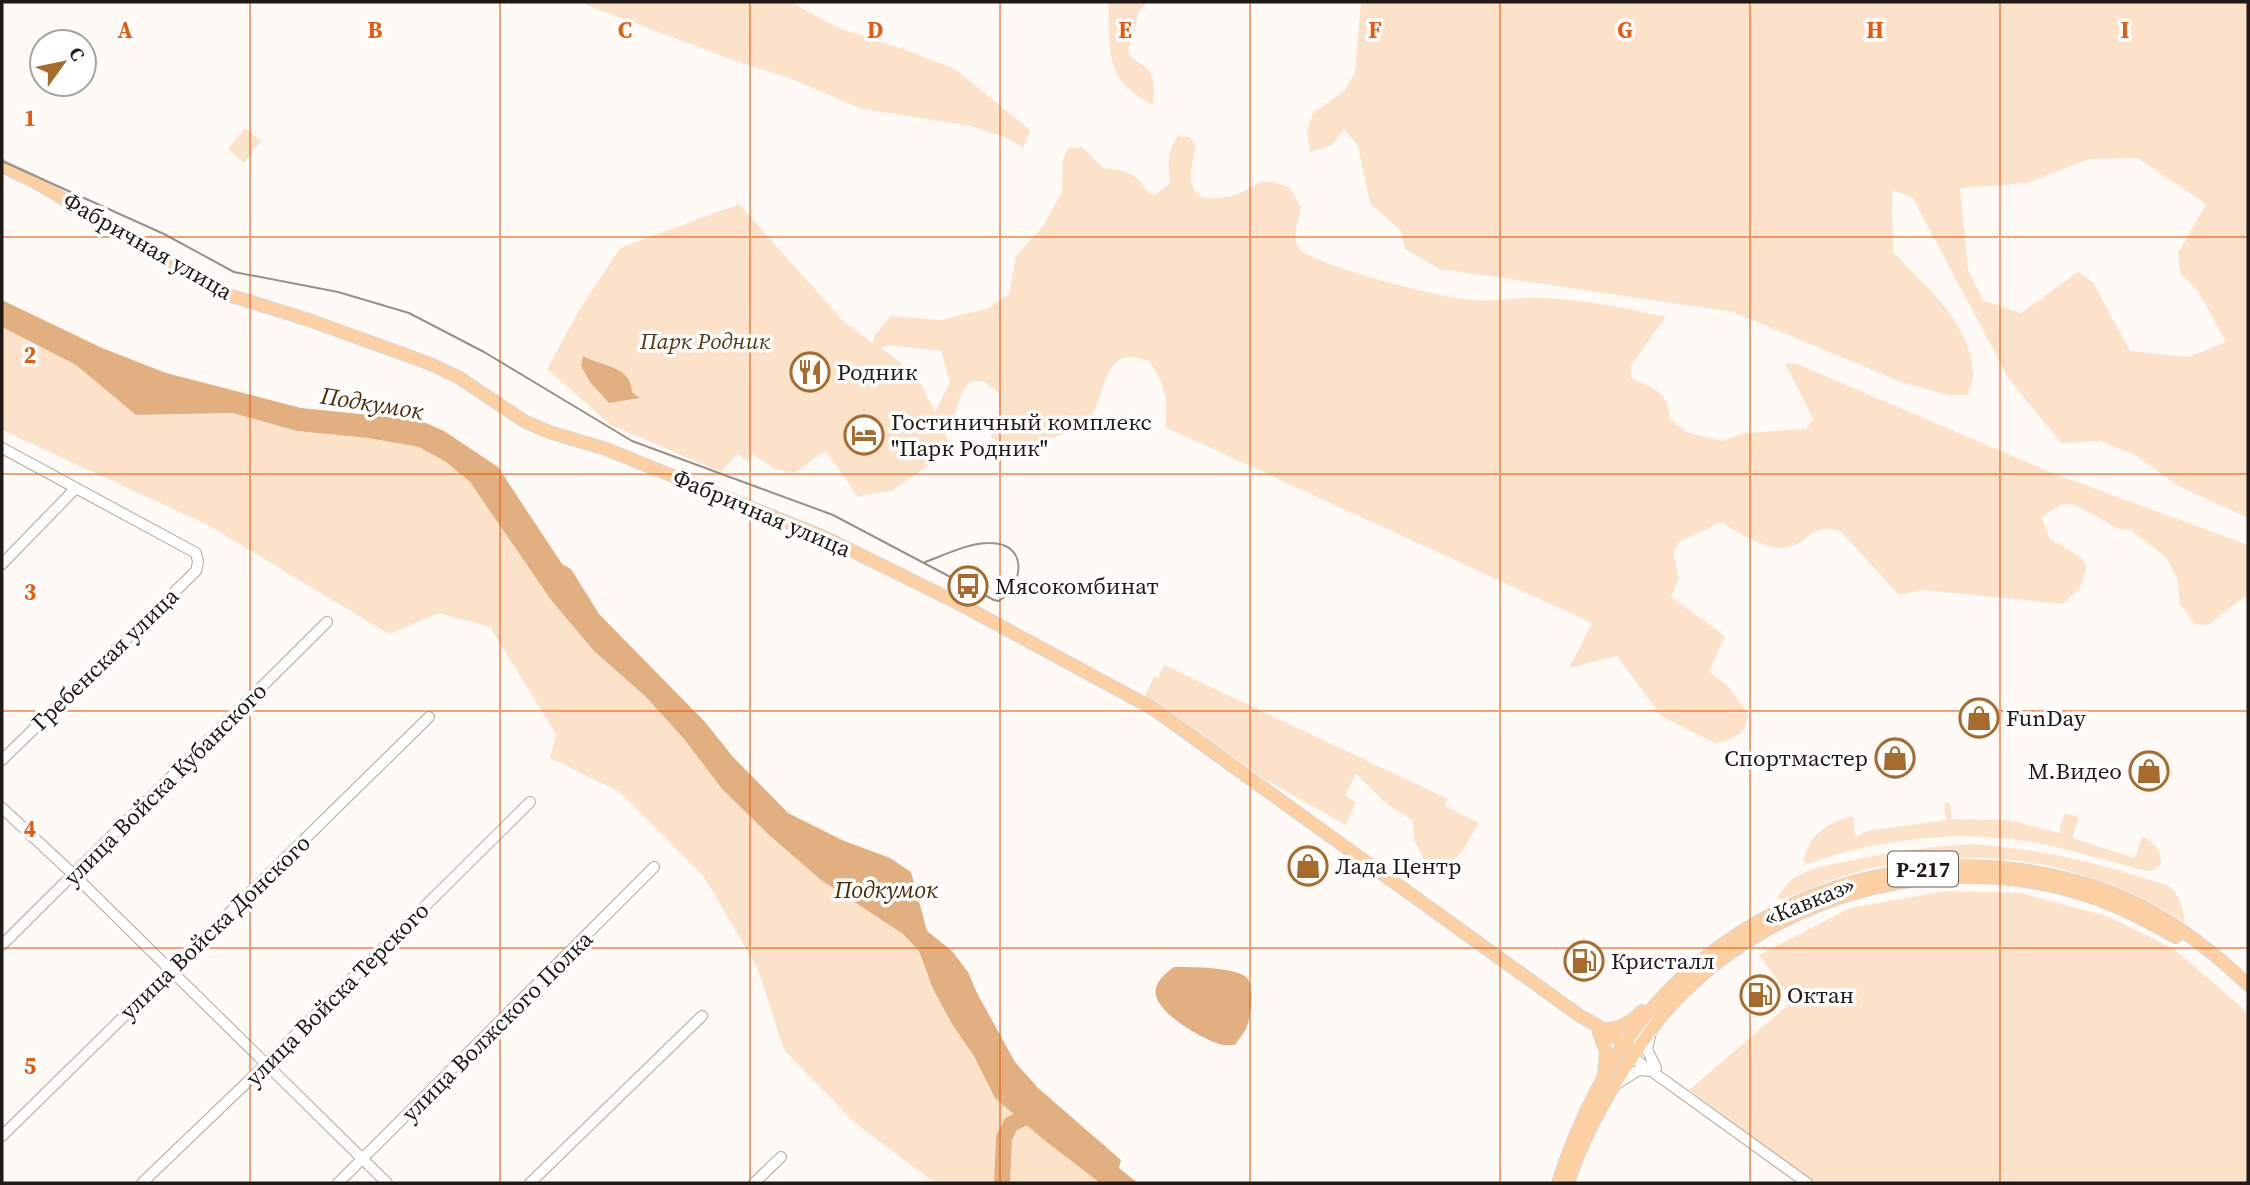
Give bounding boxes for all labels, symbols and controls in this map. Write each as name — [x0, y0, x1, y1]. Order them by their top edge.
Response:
text: A — [117, 14, 133, 46]
text: B — [368, 14, 383, 46]
text: C — [618, 14, 632, 46]
text: D — [867, 14, 883, 46]
text: E — [1118, 14, 1132, 46]
text: F — [1368, 14, 1382, 46]
text: G — [1617, 14, 1633, 46]
text: H — [1866, 14, 1884, 46]
text: I — [2121, 14, 2130, 46]
north arrow — [28, 28, 98, 98]
text: С — [63, 42, 91, 66]
text: 1 — [24, 102, 36, 134]
street label: Фабричная улица — [58, 185, 239, 308]
park label: Парк Родник — [639, 325, 771, 357]
text: 2 — [24, 339, 36, 371]
restaurant icon: Родник — [789, 351, 831, 393]
place label: Родник — [837, 356, 918, 388]
water label: Подкумок — [317, 378, 426, 427]
place label: Гостиничный комплекс "Парк Родник" — [891, 406, 1152, 464]
hotel icon: Гостиничный комплекс "Парк Родник" — [843, 414, 885, 456]
street label: Фабричная улица — [668, 461, 856, 565]
bus stop icon: Мясокомбинат — [947, 565, 989, 607]
place label: Мясокомбинат — [995, 570, 1159, 602]
text: 3 — [24, 576, 36, 608]
street label: Гребенская улица — [24, 580, 186, 738]
street label: улица Войска Кубанского — [56, 675, 274, 893]
shop icon: FunDay — [1958, 697, 2000, 739]
place label: FunDay — [2006, 702, 2086, 734]
shop icon: Спортмастер — [1874, 737, 1916, 779]
place label: Спортмастер — [1724, 742, 1868, 774]
shop icon: М.Видео — [2128, 750, 2170, 792]
place label: М.Видео — [2028, 755, 2122, 787]
text: 4 — [24, 813, 36, 845]
street label: улица Войска Донского — [112, 827, 318, 1027]
shop icon: Лада Центр — [1287, 845, 1329, 887]
place label: Лада Центр — [1335, 850, 1461, 882]
road number: Р-217 — [1888, 852, 1958, 886]
street label: «Кавказ» — [1759, 868, 1859, 934]
water label: Подкумок — [833, 873, 938, 906]
street label: улица Войска Терского — [238, 895, 436, 1093]
street label: улица Волжского Полка — [394, 923, 600, 1129]
fuel station icon: Кристалл — [1563, 940, 1605, 982]
place label: Кристалл — [1611, 945, 1715, 977]
fuel station icon: Октан — [1739, 974, 1781, 1016]
place label: Октан — [1787, 979, 1854, 1011]
text: 5 — [24, 1050, 36, 1082]

